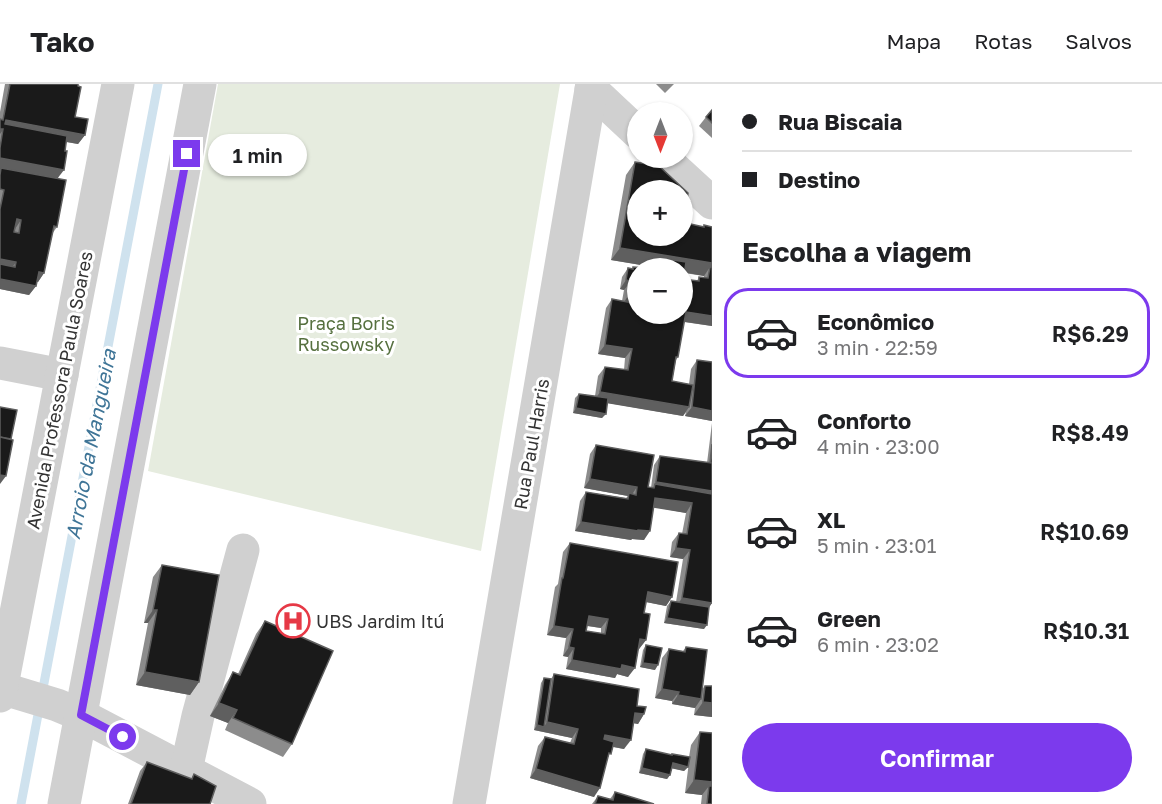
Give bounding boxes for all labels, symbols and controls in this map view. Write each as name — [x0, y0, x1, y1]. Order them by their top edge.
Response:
text: Tako — [30, 25, 95, 58]
text: Mapa — [887, 28, 941, 54]
text: Rotas — [974, 28, 1032, 54]
text: Salvos — [1065, 28, 1132, 54]
north arrow — [627, 102, 693, 168]
map controls — [627, 102, 693, 324]
text: Rua Biscaia — [778, 108, 902, 135]
callout: 1 min — [208, 133, 307, 175]
route end — [173, 140, 200, 167]
text: 1 min — [232, 143, 283, 167]
text: Destino — [778, 166, 860, 193]
button: + — [627, 180, 693, 246]
text: Escolha a viagem — [742, 236, 971, 268]
street label: Avenida Professora Paula Soares — [21, 249, 97, 531]
button: − — [627, 258, 693, 324]
icon: car — [745, 306, 799, 360]
text: Econômico — [817, 308, 934, 335]
park label: Praça Boris Russowsky — [297, 312, 395, 355]
text: R$6.29 — [1052, 320, 1129, 347]
text: 3 min · 22:59 — [817, 335, 938, 359]
water label: Arroio da Mangueira — [60, 346, 121, 541]
street label: Rua Paul Harris — [509, 377, 553, 511]
icon: car — [745, 405, 799, 459]
text: Conforto — [817, 407, 911, 434]
text: R$8.49 — [1051, 419, 1129, 446]
text: 4 min · 23:00 — [817, 434, 940, 458]
icon: car — [745, 504, 799, 558]
text: XL — [817, 506, 845, 533]
text: R$10.69 — [1040, 518, 1129, 545]
text: 5 min · 23:01 — [817, 533, 936, 557]
hospital icon: UBS Jardim Itú — [275, 603, 311, 639]
icon: car — [745, 603, 799, 657]
text: Green — [817, 605, 881, 632]
place label: UBS Jardim Itú — [316, 610, 444, 632]
text: R$10.31 — [1043, 617, 1129, 644]
text: 6 min · 23:02 — [817, 632, 939, 656]
route start — [109, 723, 136, 750]
button: Confirmar — [742, 723, 1132, 792]

